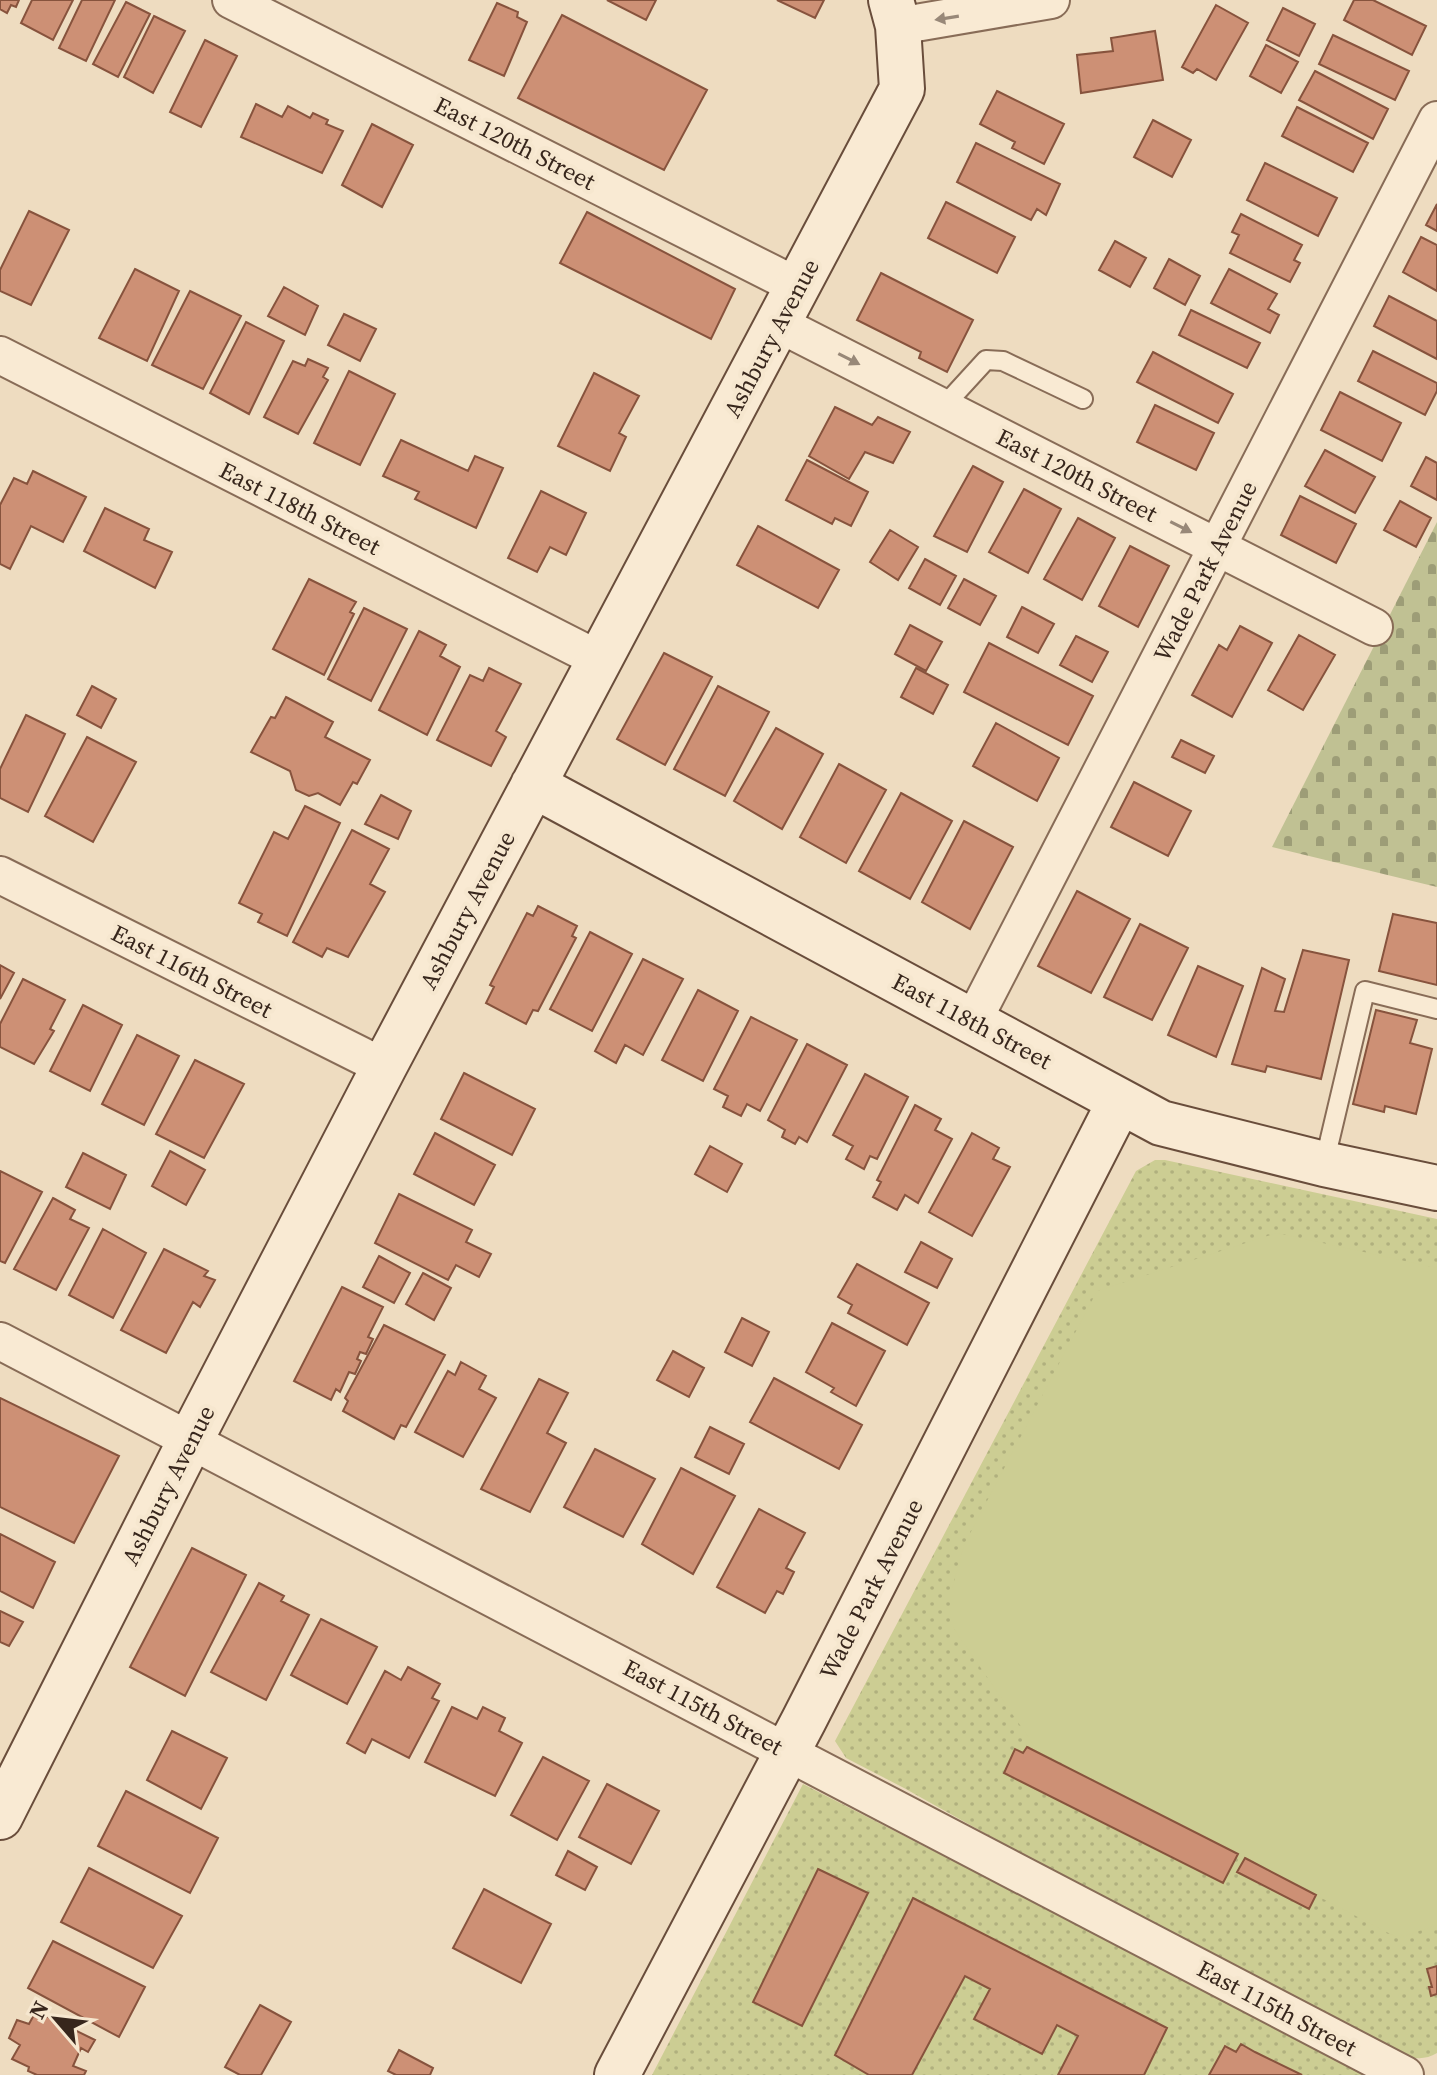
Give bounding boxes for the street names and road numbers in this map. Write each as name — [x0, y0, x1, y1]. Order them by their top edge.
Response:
street label: East 120th Street — [429, 88, 601, 198]
street label: Ashbury Avenue — [715, 253, 827, 423]
street label: East 120th Street — [991, 420, 1163, 530]
street label: East 118th Street — [214, 453, 386, 563]
street label: Wade Park Avenue — [1145, 475, 1265, 667]
street label: Ashbury Avenue — [411, 825, 523, 995]
street label: East 116th Street — [106, 916, 278, 1026]
street label: East 118th Street — [886, 965, 1058, 1077]
street label: Ashbury Avenue — [114, 1399, 222, 1571]
street label: Wade Park Avenue — [811, 1493, 931, 1685]
street label: East 115th Street — [617, 1651, 789, 1763]
street label: East 115th Street — [1191, 1952, 1363, 2064]

